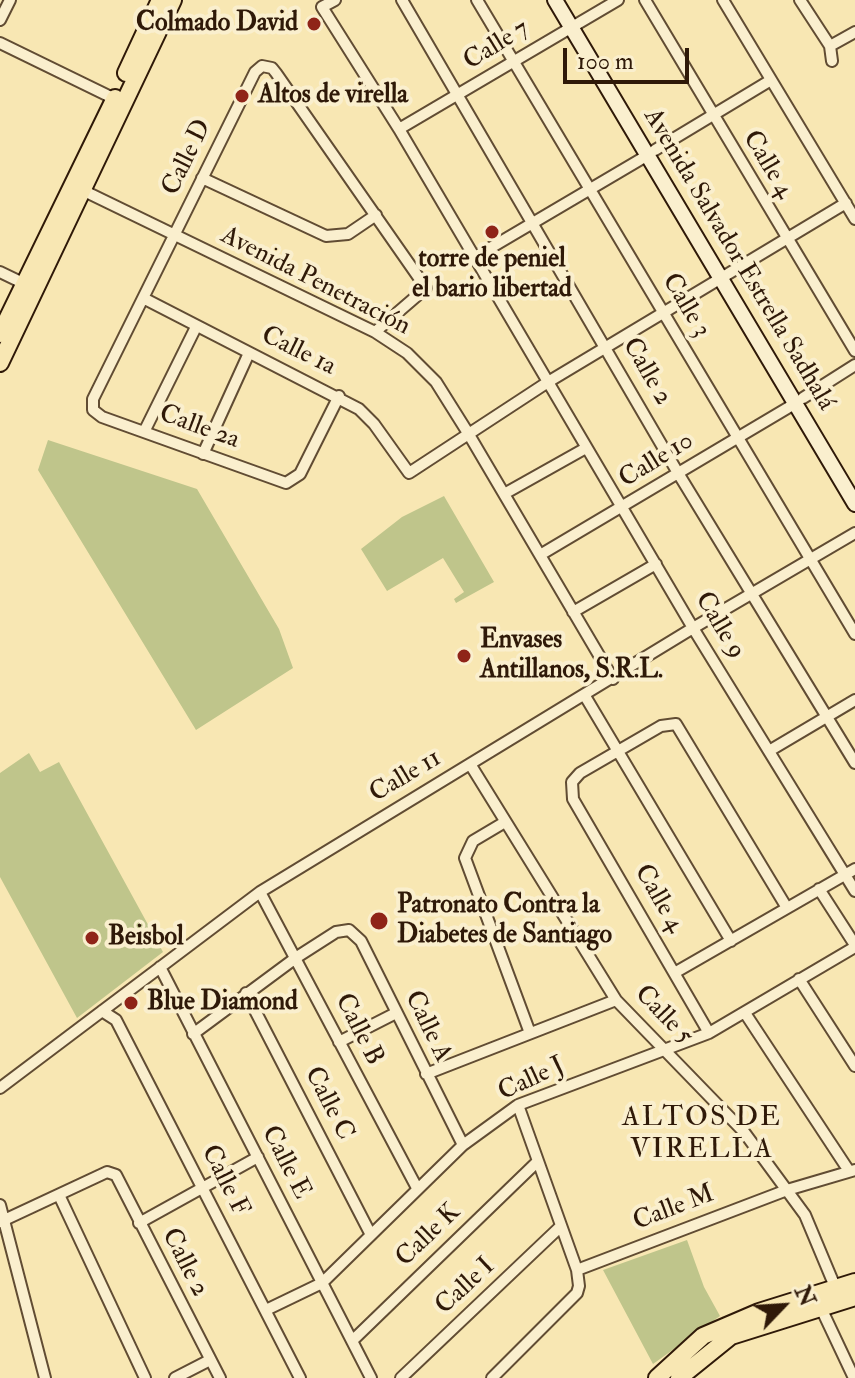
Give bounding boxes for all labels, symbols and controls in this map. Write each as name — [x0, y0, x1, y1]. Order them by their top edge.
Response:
place label: Colmado David — [136, 8, 298, 40]
street label: Calle 7 — [459, 14, 535, 78]
marker: Colmado David — [305, 15, 323, 33]
scale bar — [567, 32, 693, 82]
text: 100 m — [577, 46, 634, 77]
place label: Altos de virella — [258, 80, 408, 112]
marker: Altos de virella — [233, 87, 251, 105]
street label: Avenida Salvador Estrella Sadhalá — [635, 103, 841, 417]
street label: Calle D — [156, 115, 220, 201]
street label: Calle 4 — [735, 126, 799, 204]
street label: Avenida Penetración — [215, 221, 415, 343]
marker: torre de peniel el bario libertad — [483, 223, 501, 241]
place label: torre de peniel el bario libertad — [412, 244, 572, 306]
street label: Calle 3 — [654, 268, 716, 344]
street label: Calle 1a — [256, 321, 340, 383]
street label: Calle 2 — [614, 333, 678, 411]
street label: Calle 2a — [155, 399, 243, 457]
street label: Calle 10 — [614, 426, 700, 496]
street label: Calle 9 — [687, 587, 751, 665]
place label: Envases Antillanos, S.R.L. — [480, 625, 663, 686]
marker: Envases Antillanos, S.R.L. — [455, 647, 473, 665]
street label: Calle 11 — [365, 744, 447, 810]
street label: Calle 4 — [626, 860, 690, 938]
place label: Patronato Contra la Diabetes de Santiago — [397, 890, 612, 952]
marker: Patronato Contra la Diabetes de Santiago — [368, 910, 390, 932]
place label: Beisbol — [108, 922, 184, 954]
marker: Beisbol — [83, 929, 101, 947]
street label: Calle 5 — [627, 980, 699, 1052]
street label: Calle A — [396, 986, 458, 1068]
place label: Blue Diamond — [147, 987, 298, 1019]
street label: Calle B — [327, 989, 389, 1071]
marker: Blue Diamond — [122, 994, 140, 1012]
street label: Calle J — [494, 1051, 570, 1109]
street label: Calle C — [296, 1062, 360, 1146]
district label: ALTOS DE VIRELLA — [622, 1102, 782, 1168]
street label: Calle E — [253, 1121, 317, 1205]
street label: Calle F — [193, 1140, 255, 1222]
street label: Calle M — [629, 1179, 719, 1239]
street label: Calle K — [390, 1198, 468, 1274]
street label: Calle 2 — [154, 1224, 214, 1302]
street label: Calle I — [430, 1252, 502, 1322]
north arrow — [743, 1266, 823, 1346]
text: N — [788, 1281, 822, 1311]

